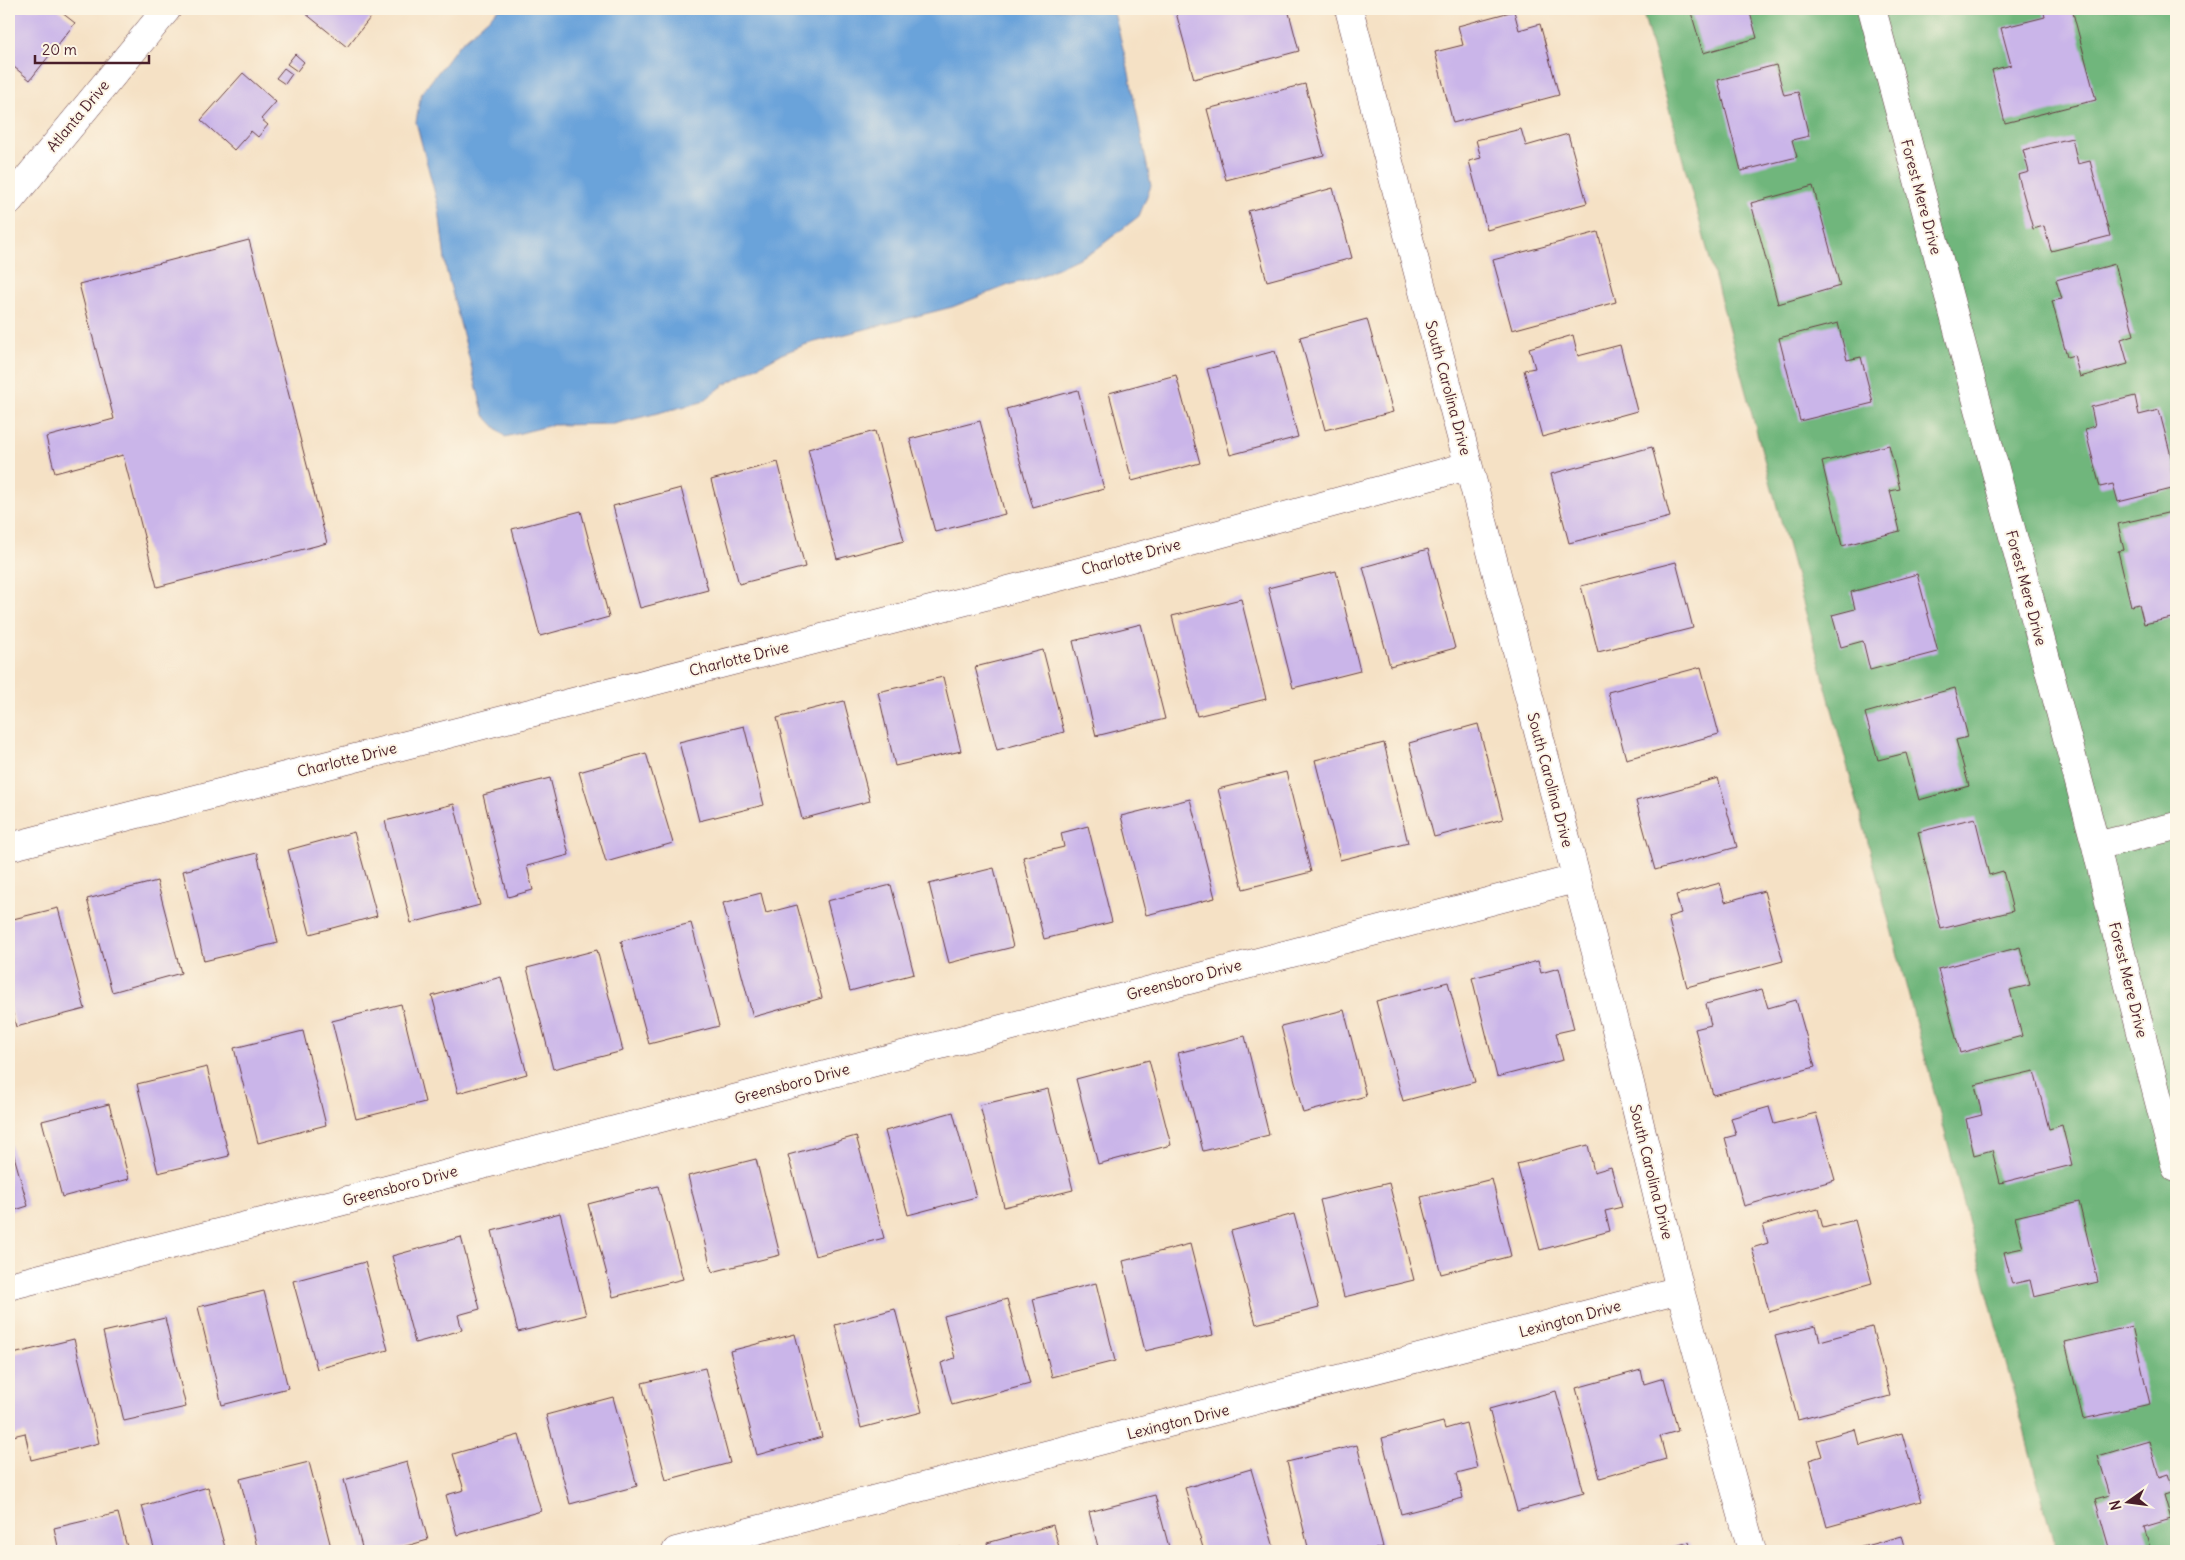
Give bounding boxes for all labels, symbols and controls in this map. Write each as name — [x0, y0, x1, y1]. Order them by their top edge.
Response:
scale bar — [35, 32, 149, 64]
text: 20 m — [42, 40, 77, 59]
street label: Atlanta Drive — [42, 76, 113, 155]
street label: Forest Mere Drive — [1897, 137, 1946, 257]
street label: South Carolina Drive — [1421, 318, 1476, 457]
street label: Forest Mere Drive — [2002, 528, 2051, 648]
street label: Charlotte Drive — [1079, 534, 1183, 579]
street label: Charlotte Drive — [687, 637, 791, 680]
street label: South Carolina Drive — [1523, 710, 1578, 849]
street label: Charlotte Drive — [295, 738, 399, 781]
street label: Forest Mere Drive — [2105, 920, 2152, 1040]
street label: Greensboro Drive — [1124, 955, 1243, 1004]
street label: Greensboro Drive — [732, 1059, 851, 1108]
street label: South Carolina Drive — [1626, 1102, 1677, 1241]
street label: Greensboro Drive — [340, 1161, 459, 1210]
street label: Lexington Drive — [1517, 1296, 1623, 1341]
street label: Lexington Drive — [1125, 1400, 1231, 1443]
north arrow — [2102, 1478, 2152, 1528]
text: N — [2105, 1498, 2125, 1512]

